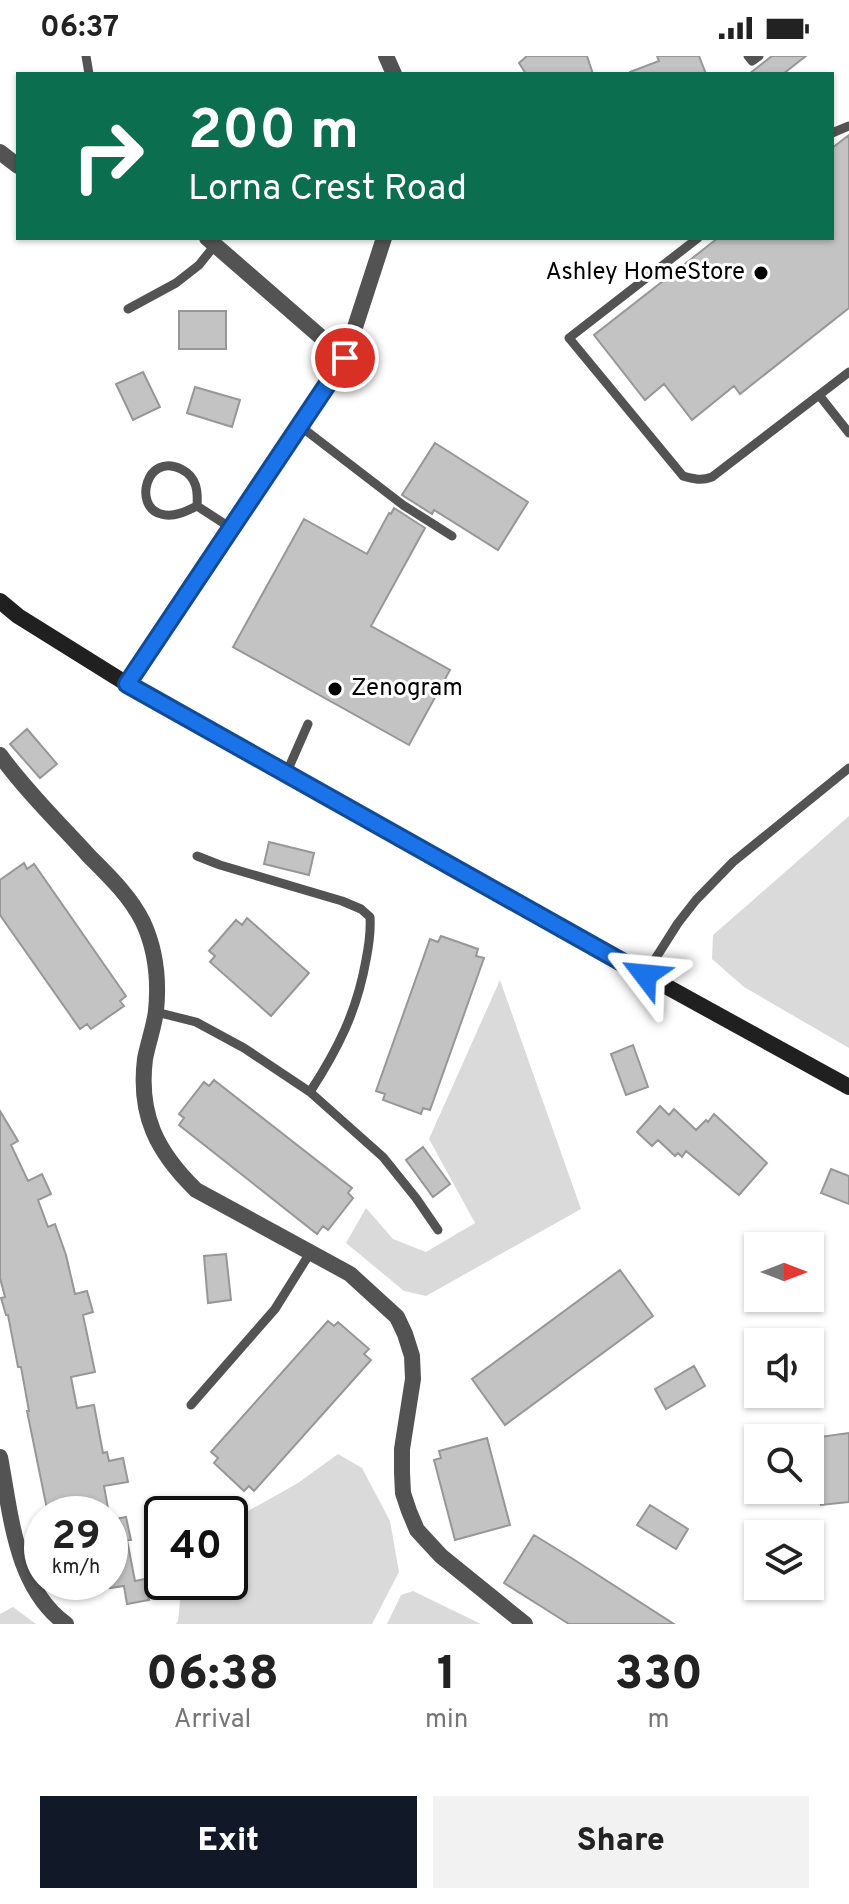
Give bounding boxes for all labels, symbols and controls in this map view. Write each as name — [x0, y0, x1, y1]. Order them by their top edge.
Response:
text: 06:37 — [40, 10, 119, 47]
text: 200 m — [188, 98, 359, 168]
icon: right — [56, 104, 160, 208]
text: Lorna Crest Road — [188, 167, 467, 213]
place label: Ashley HomeStore — [545, 258, 745, 288]
marker: Ashley HomeStore — [752, 264, 770, 282]
pin — [311, 324, 379, 392]
icon: arrive — [323, 336, 367, 380]
place label: Zenogram — [351, 674, 463, 704]
marker: Zenogram — [326, 680, 344, 698]
position arrow — [603, 933, 687, 1017]
north arrow — [744, 1232, 824, 1312]
map controls — [744, 1232, 824, 1600]
button: sound — [744, 1328, 824, 1408]
button: search — [744, 1424, 824, 1504]
speed limit sign: 40 — [144, 1496, 248, 1600]
text: 29 — [51, 1513, 101, 1563]
button: layers — [744, 1520, 824, 1600]
text: km/h — [52, 1555, 100, 1581]
text: 06:38 — [146, 1646, 279, 1706]
text: 1 — [437, 1646, 456, 1706]
text: 330 — [614, 1646, 703, 1706]
text: Arrival — [174, 1704, 251, 1737]
text: min — [425, 1704, 468, 1737]
text: m — [648, 1704, 670, 1737]
button: Exit — [40, 1796, 417, 1888]
button: Share — [433, 1796, 809, 1888]

